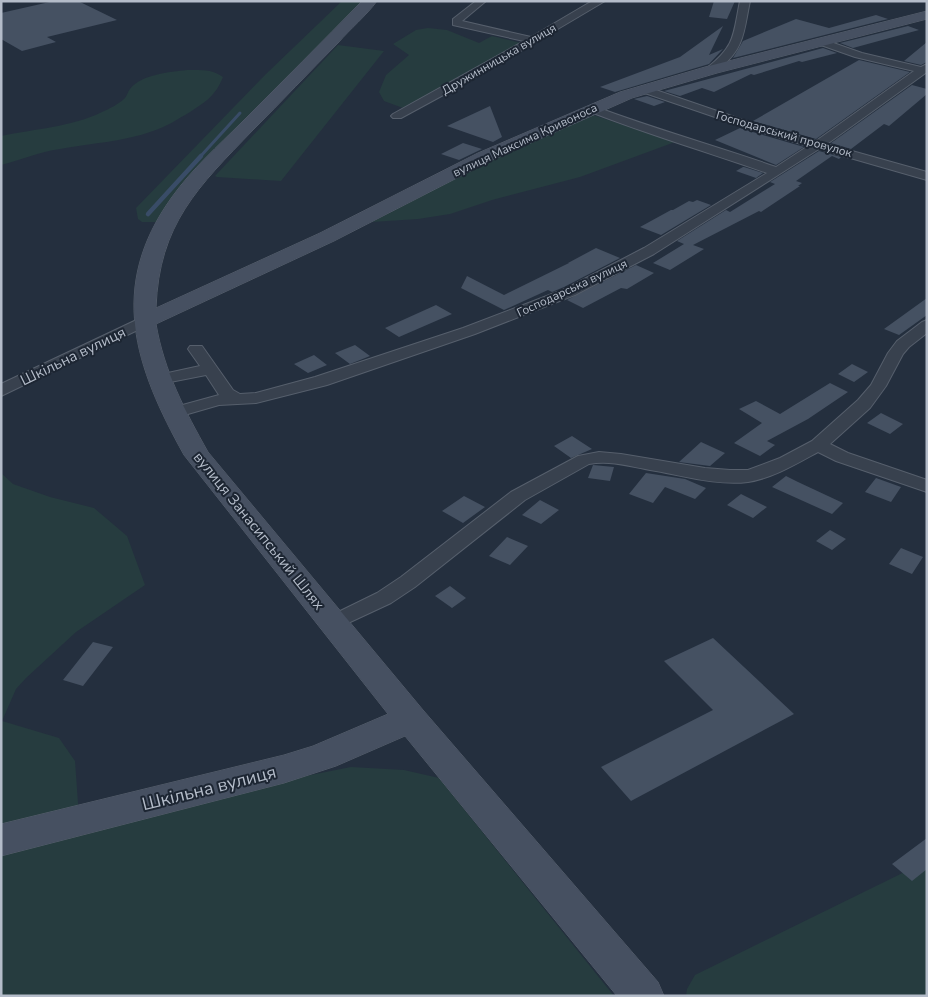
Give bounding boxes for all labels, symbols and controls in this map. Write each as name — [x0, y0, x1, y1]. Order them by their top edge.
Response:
street label: Дружинницька вулиця — [439, 20, 559, 98]
street label: вулиця Максима Кривоноса — [450, 99, 600, 181]
street label: Господарський провулок — [714, 107, 855, 161]
street label: Господарська вулиця — [514, 255, 630, 321]
street label: Шкільна вулиця — [17, 322, 129, 390]
street label: вулиця Занасипський Шлях — [189, 448, 329, 614]
street label: Шкільна вулиця — [139, 760, 279, 816]

